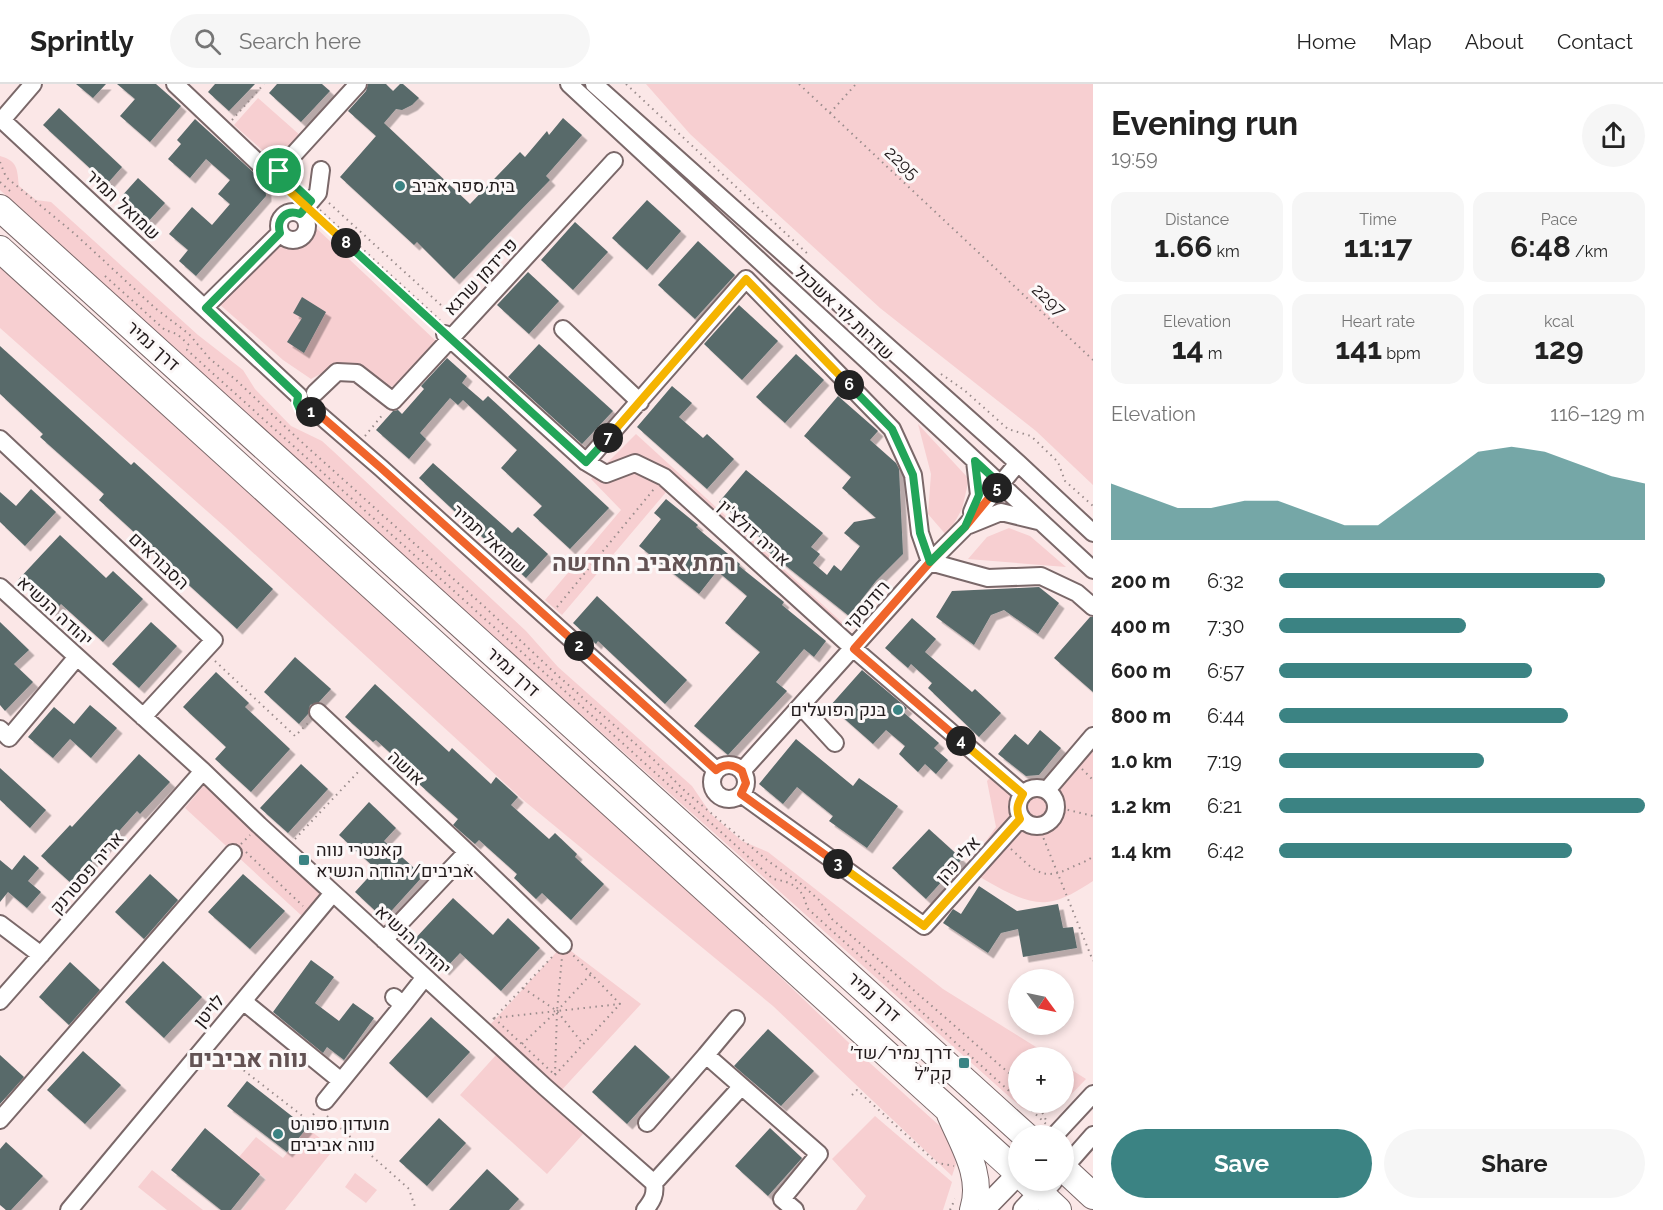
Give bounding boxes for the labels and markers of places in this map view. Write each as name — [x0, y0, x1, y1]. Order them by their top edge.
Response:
pin — [253, 145, 304, 196]
place label: בית ספר אביב — [412, 175, 515, 196]
marker: בית ספר אביב — [393, 179, 407, 193]
pin: 8 — [331, 228, 361, 258]
pin: 6 — [834, 370, 864, 400]
pin: 1 — [296, 397, 326, 427]
pin: 7 — [593, 423, 623, 453]
pin: 5 — [982, 473, 1012, 503]
pin: 2 — [564, 631, 594, 661]
place label: בנק הפועלים — [791, 699, 887, 720]
marker: בנק הפועלים — [891, 703, 905, 717]
pin: 4 — [946, 726, 976, 756]
place label: קאנטרי נווה אביבים/יהודה הנשיא — [316, 839, 474, 881]
pin: 3 — [823, 849, 853, 879]
marker: קאנטרי נווה אביבים/יהודה הנשיא — [297, 853, 311, 867]
place label: דרך נמיר/שד׳ קק״ל — [851, 1042, 952, 1084]
marker: דרך נמיר/שד׳ קק״ל — [957, 1056, 971, 1070]
place label: מועדון ספורט נווה אביבים — [290, 1113, 390, 1155]
marker: מועדון ספורט נווה אביבים — [271, 1127, 285, 1141]

